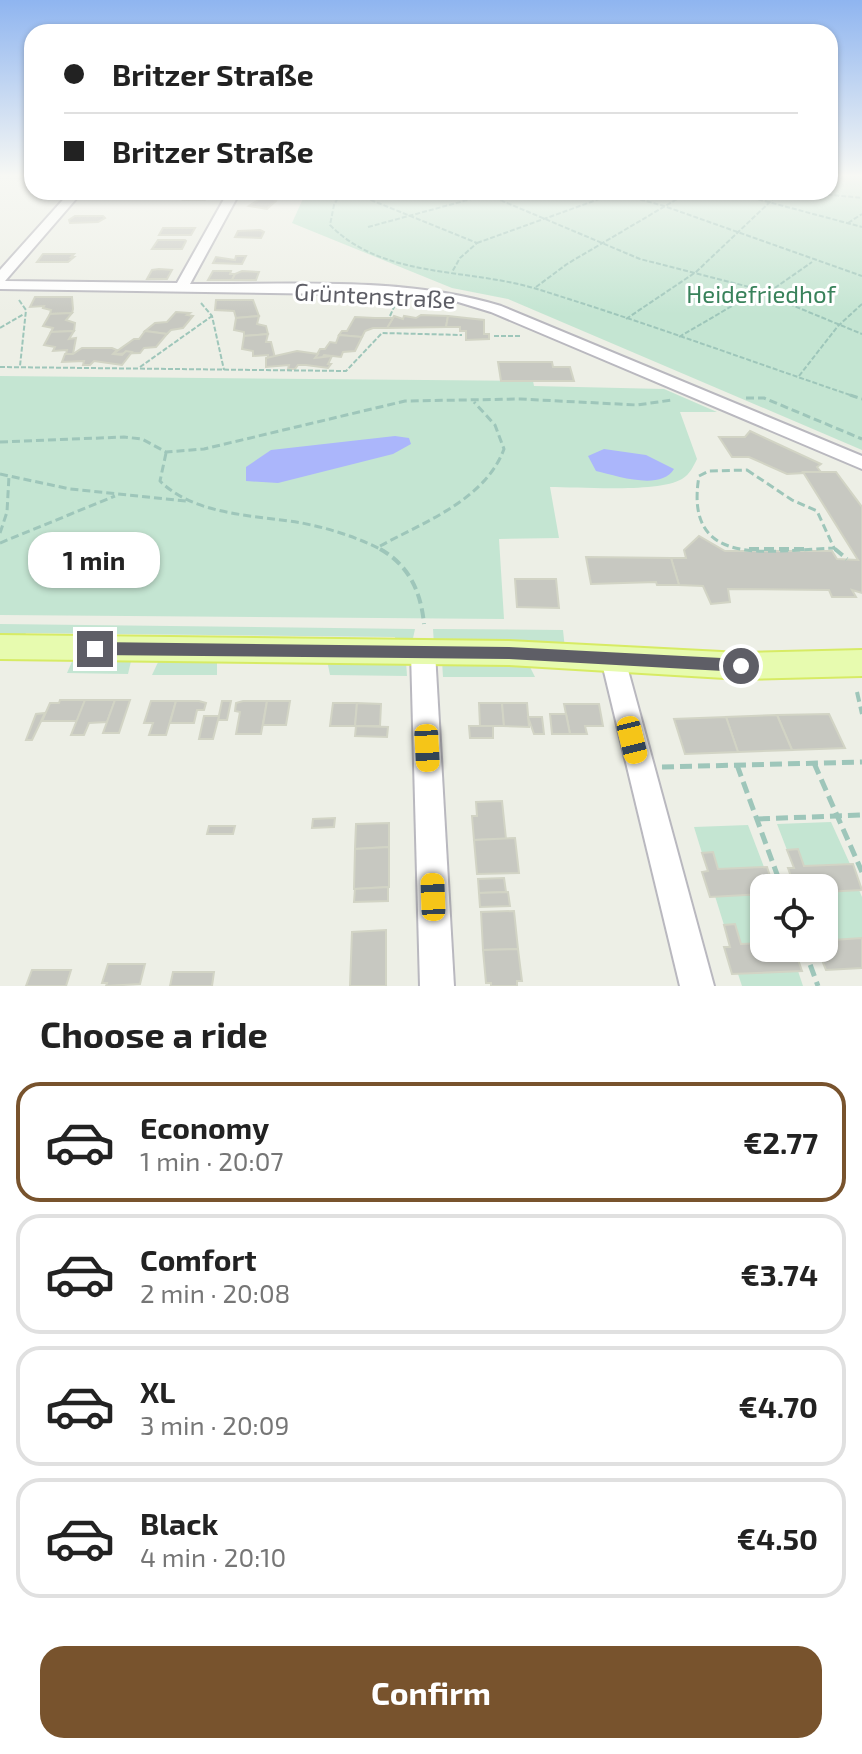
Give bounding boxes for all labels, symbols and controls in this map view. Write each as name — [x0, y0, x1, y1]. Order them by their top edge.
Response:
text: Britzer Straße — [112, 56, 314, 92]
text: Britzer Straße — [112, 133, 314, 169]
street label: Grüntenstraße — [294, 276, 456, 314]
park label: Heidefriedhof — [686, 279, 837, 308]
callout: 1 min — [29, 533, 161, 589]
text: 1 min — [63, 544, 125, 575]
route end — [77, 631, 113, 667]
route start — [723, 648, 759, 684]
car — [615, 714, 649, 766]
car — [414, 723, 440, 773]
car — [420, 873, 446, 921]
map controls — [750, 874, 838, 962]
button: locate — [750, 874, 838, 962]
text: Choose a ride — [40, 1012, 268, 1055]
icon: car — [44, 1106, 116, 1178]
text: Economy — [140, 1109, 269, 1145]
text: €2.77 — [743, 1124, 818, 1160]
text: 1 min · 20:07 — [140, 1145, 284, 1176]
icon: car — [44, 1238, 116, 1310]
text: Comfort — [140, 1241, 257, 1277]
text: €3.74 — [740, 1256, 818, 1292]
text: 2 min · 20:08 — [140, 1277, 290, 1308]
icon: car — [44, 1370, 116, 1442]
text: XL — [140, 1373, 175, 1409]
text: €4.70 — [739, 1388, 818, 1424]
text: 3 min · 20:09 — [140, 1409, 289, 1440]
icon: car — [44, 1502, 116, 1574]
text: Black — [140, 1505, 218, 1541]
text: €4.50 — [737, 1520, 818, 1556]
text: 4 min · 20:10 — [140, 1541, 286, 1572]
button: Confirm — [40, 1646, 822, 1738]

